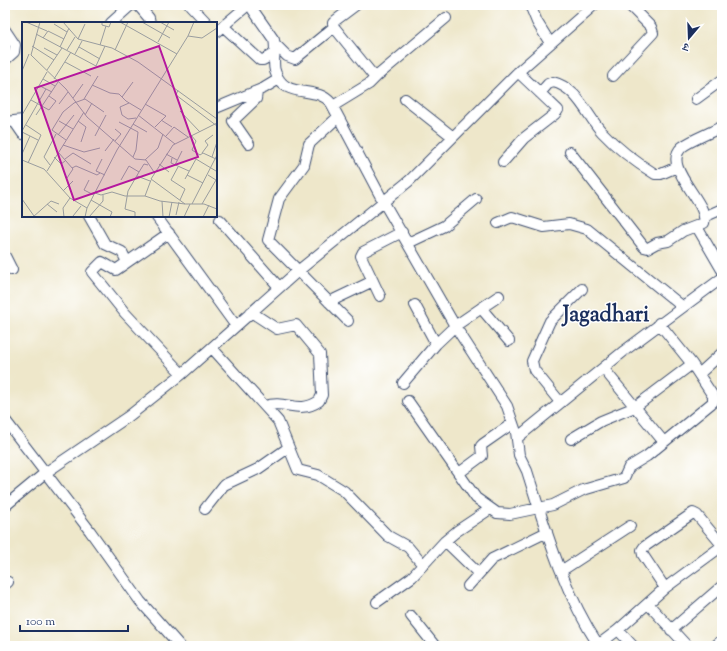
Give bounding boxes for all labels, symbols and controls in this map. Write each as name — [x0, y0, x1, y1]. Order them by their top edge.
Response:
north arrow — [669, 18, 709, 58]
inset map — [22, 22, 217, 217]
text: उ — [679, 38, 692, 55]
district label: Jagadhari — [561, 300, 650, 332]
scale bar — [20, 607, 128, 633]
text: 100 m — [26, 613, 55, 631]

